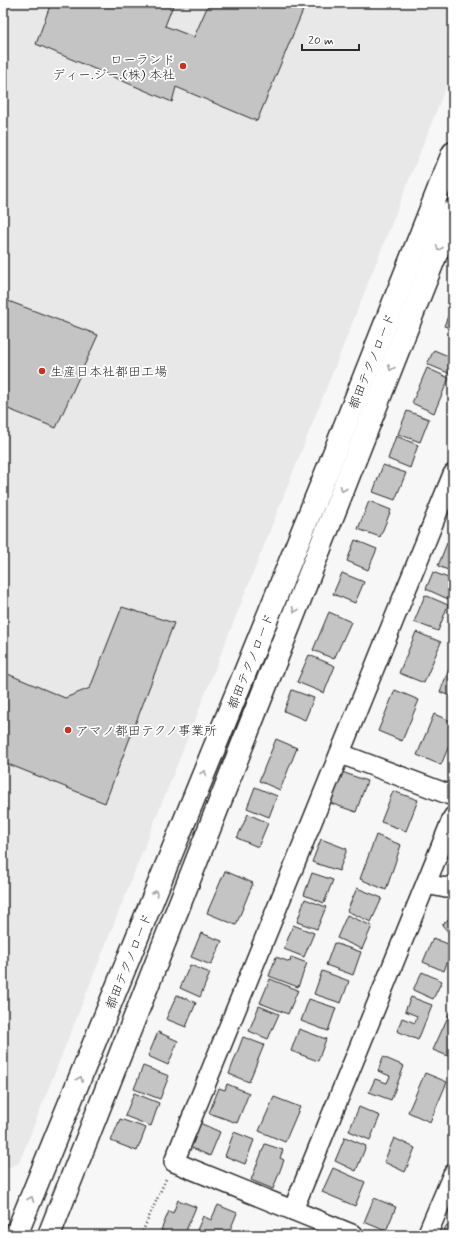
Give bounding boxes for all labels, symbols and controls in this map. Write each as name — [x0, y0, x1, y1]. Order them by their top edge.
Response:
scale bar — [302, 26, 359, 52]
text: 20 m — [308, 33, 334, 49]
place label: ローランド ディー.ジー.(株) 本社 — [52, 52, 175, 84]
marker: ローランド ディー.ジー.(株) 本社 — [178, 61, 188, 71]
one-way arrow — [435, 244, 443, 251]
street label: 都田テクノロード — [345, 311, 399, 412]
place label: 生産日本社都田工場 — [50, 364, 167, 381]
one-way arrow — [387, 365, 395, 372]
marker: 生産日本社都田工場 — [37, 366, 47, 376]
one-way arrow — [340, 486, 348, 493]
one-way arrow — [292, 607, 300, 614]
street label: 都田テクノロード — [224, 611, 278, 712]
place label: アマノ都田テクノ事業所 — [76, 723, 217, 740]
marker: アマノ都田テクノ事業所 — [63, 725, 73, 735]
one-way arrow — [200, 770, 208, 777]
one-way arrow — [151, 890, 159, 897]
street label: 都田テクノロード — [102, 911, 156, 1012]
one-way arrow — [75, 1075, 83, 1082]
one-way arrow — [26, 1195, 34, 1202]

